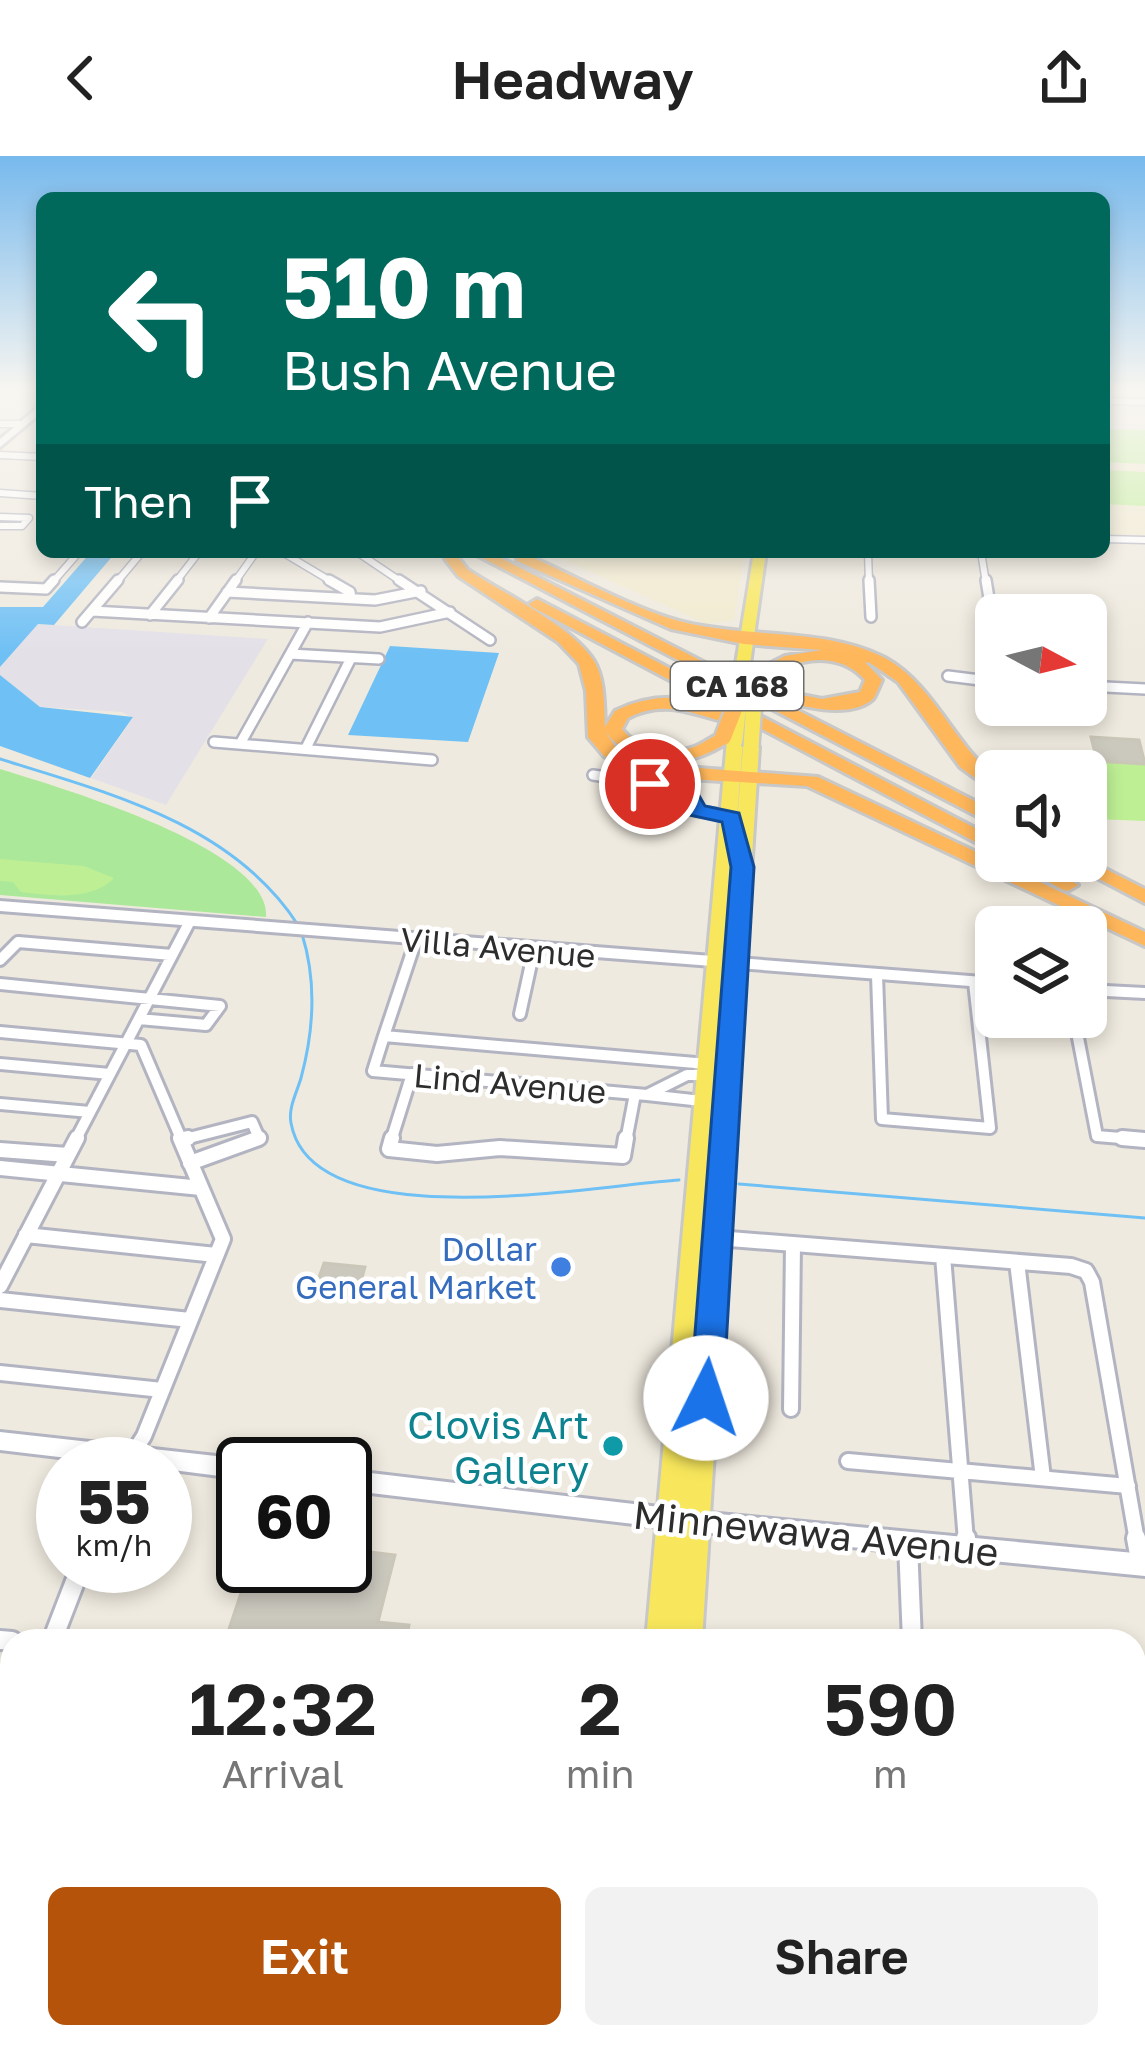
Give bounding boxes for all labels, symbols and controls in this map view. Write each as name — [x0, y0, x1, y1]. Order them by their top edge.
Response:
icon: back — [48, 45, 114, 111]
icon: share — [1031, 45, 1097, 111]
text: Headway — [451, 46, 694, 111]
text: 510 m — [282, 236, 526, 336]
icon: left — [84, 240, 240, 396]
text: Bush Avenue — [282, 337, 617, 402]
icon: arrive — [217, 468, 283, 534]
text: Then — [84, 474, 193, 528]
north arrow — [975, 594, 1107, 726]
map controls — [975, 594, 1107, 1038]
road number: CA 168 — [671, 662, 803, 710]
pin — [599, 733, 701, 835]
button: sound — [975, 750, 1107, 882]
icon: arrive — [617, 751, 683, 817]
button: layers — [975, 906, 1107, 1038]
street label: Villa Avenue — [399, 919, 597, 975]
street label: Lind Avenue — [412, 1055, 608, 1111]
place label: Dollar General Market — [295, 1229, 537, 1306]
marker: Dollar General Market — [548, 1254, 574, 1280]
position arrow — [643, 1335, 769, 1461]
place label: Clovis Art Gallery — [407, 1401, 589, 1493]
marker: Clovis Art Gallery — [600, 1433, 626, 1459]
speed limit sign: 60 — [216, 1437, 372, 1593]
text: 55 — [77, 1464, 151, 1536]
street label: Minnewawa Avenue — [631, 1490, 1001, 1576]
text: km/h — [76, 1527, 152, 1563]
text: 12:32 — [189, 1664, 377, 1751]
text: 2 — [579, 1664, 622, 1751]
text: 590 — [823, 1664, 957, 1751]
text: Arrival — [222, 1750, 344, 1797]
text: min — [566, 1750, 635, 1797]
text: m — [873, 1750, 908, 1797]
button: Exit — [48, 1887, 561, 2025]
button: Share — [585, 1887, 1098, 2025]

